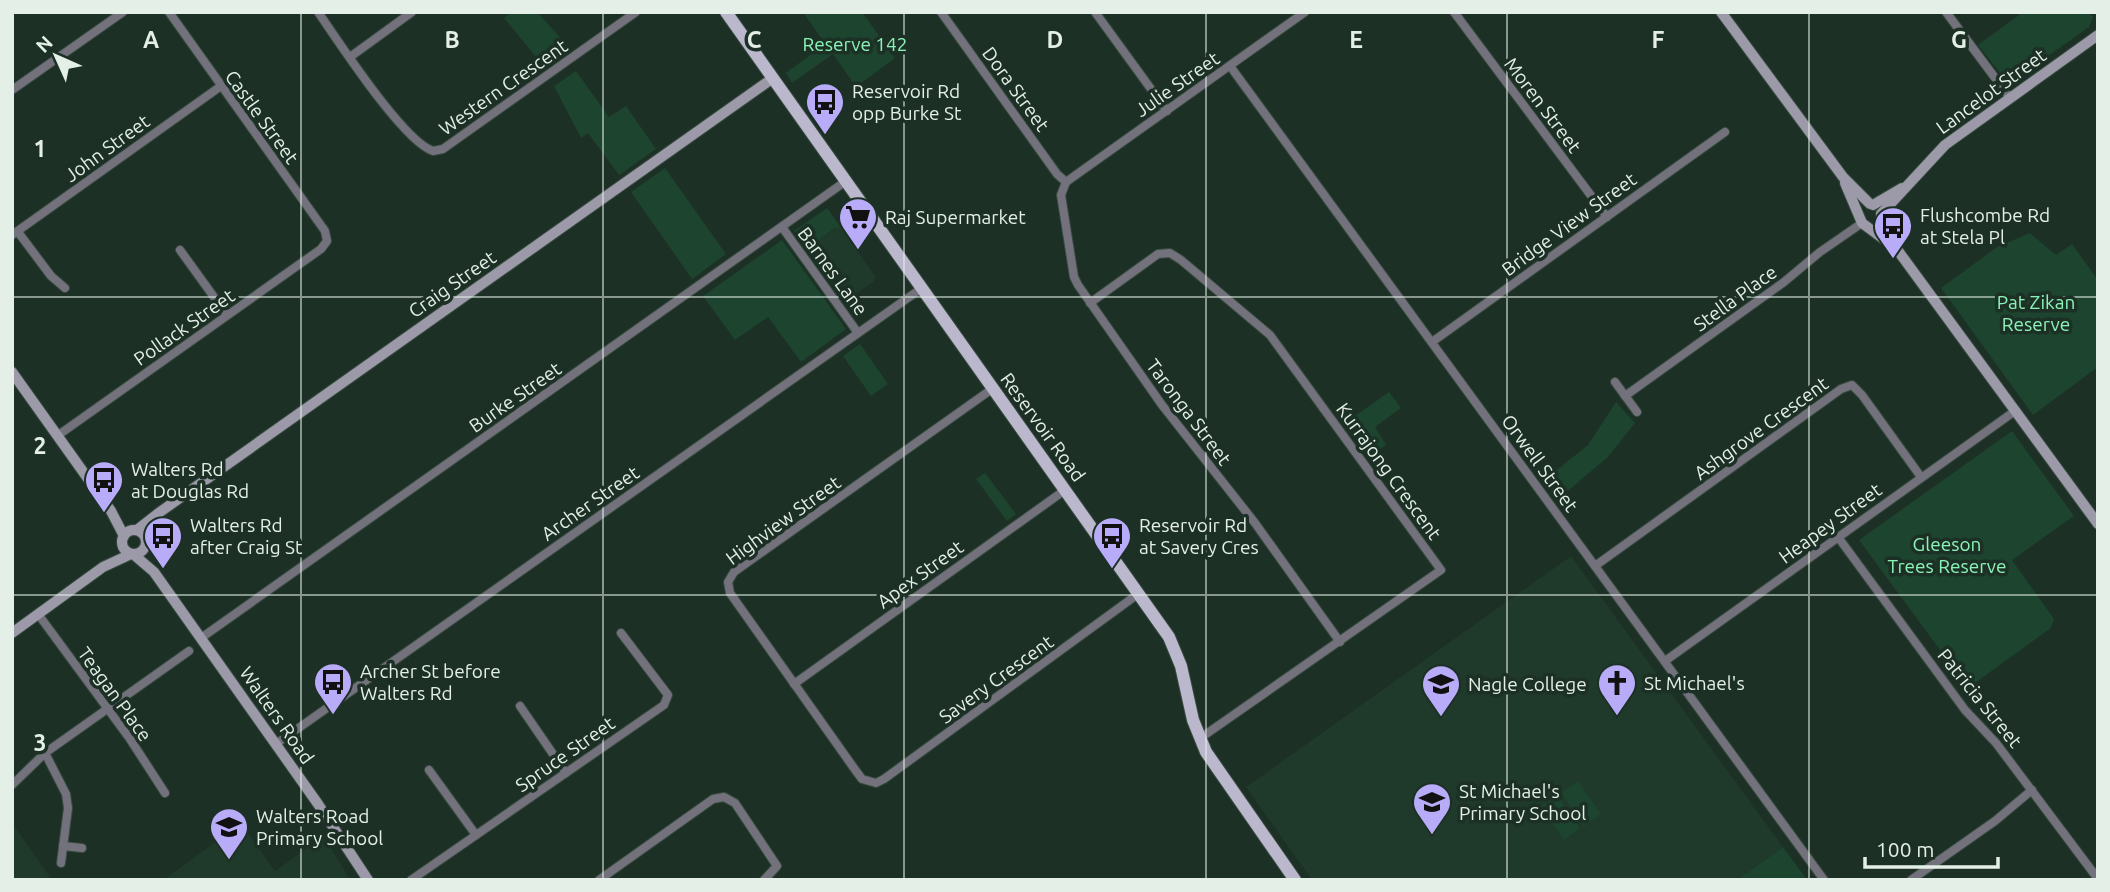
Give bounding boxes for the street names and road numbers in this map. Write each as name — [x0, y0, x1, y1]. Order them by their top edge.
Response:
street label: Western Crescent — [435, 34, 572, 139]
street label: Dora Street — [978, 43, 1054, 136]
street label: Lancelot Street — [1932, 43, 2051, 138]
street label: Julie Street — [1131, 47, 1224, 121]
street label: Moren Street — [1500, 53, 1586, 157]
street label: Castle Street — [221, 66, 304, 168]
street label: John Street — [60, 110, 154, 186]
street label: Bridge View Street — [1498, 168, 1641, 280]
street label: Barnes Lane — [794, 223, 872, 319]
street label: Craig Street — [404, 246, 500, 322]
street label: Stella Place — [1689, 260, 1781, 336]
street label: Pollack Street — [129, 284, 239, 370]
street label: Taronga Street — [1142, 355, 1236, 470]
street label: Burke Street — [465, 357, 566, 437]
street label: Reservoir Road — [996, 368, 1090, 486]
street label: Ashgrove Crescent — [1690, 372, 1833, 484]
street label: Kurrajong Crescent — [1332, 398, 1446, 544]
street label: Orwell Street — [1497, 410, 1583, 516]
street label: Archer Street — [537, 461, 644, 545]
street label: Highview Street — [721, 471, 845, 569]
street label: Heapey Street — [1774, 478, 1886, 568]
street label: Apex Street — [873, 535, 968, 613]
street label: Savery Crescent — [935, 630, 1058, 728]
street label: Teagan Place — [73, 643, 157, 745]
street label: Patricia Street — [1933, 644, 2027, 752]
street label: Walters Road — [235, 662, 319, 768]
street label: Spruce Street — [511, 711, 619, 796]

